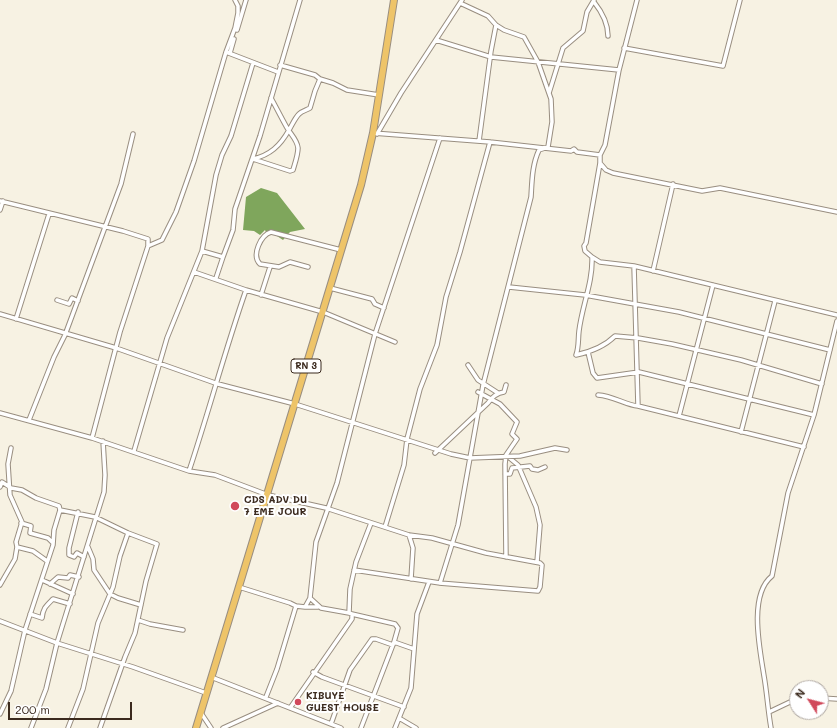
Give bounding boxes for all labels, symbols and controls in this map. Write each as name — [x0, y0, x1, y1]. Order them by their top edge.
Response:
road number: RN 3 — [291, 359, 321, 373]
place label: CDS ADV DU 7 EME JOUR — [244, 494, 307, 518]
marker: CDS ADV DU 7 EME JOUR — [229, 500, 241, 512]
north arrow — [789, 680, 829, 720]
text: N — [791, 685, 808, 701]
place label: KIBUYE GUEST HOUSE — [306, 690, 379, 714]
scale bar — [10, 694, 134, 720]
marker: KIBUYE GUEST HOUSE — [293, 697, 303, 707]
text: 200 m — [15, 701, 50, 717]

